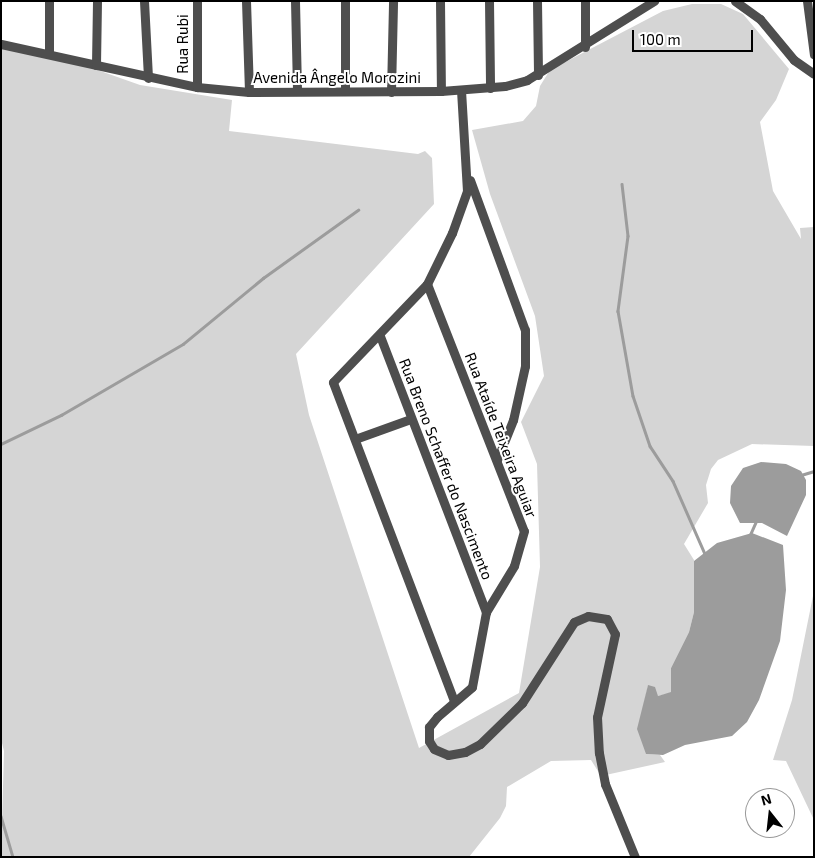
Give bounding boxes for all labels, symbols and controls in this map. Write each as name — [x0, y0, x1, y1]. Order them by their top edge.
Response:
street label: Rua Rubi — [174, 14, 192, 74]
scale bar — [635, 20, 756, 52]
text: 100 m — [640, 30, 681, 48]
street label: Avenida Ângelo Morozini — [253, 69, 421, 87]
street label: Rua Ataíde Teixeira Aguiar — [461, 349, 541, 521]
street label: Rua Breno Schaffer do Nascimento — [395, 356, 497, 582]
north arrow — [745, 788, 795, 838]
text: N — [759, 789, 773, 809]

